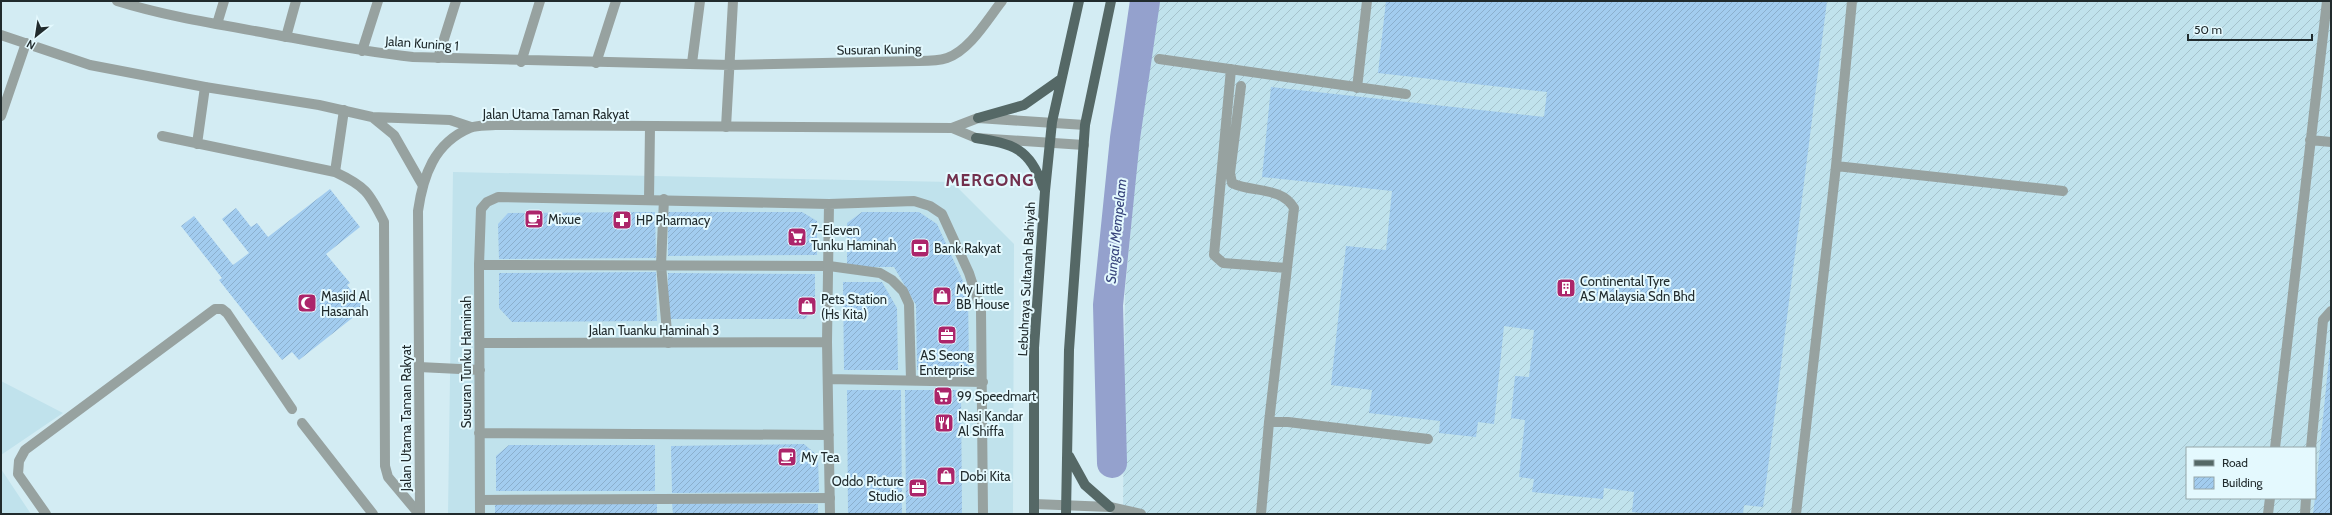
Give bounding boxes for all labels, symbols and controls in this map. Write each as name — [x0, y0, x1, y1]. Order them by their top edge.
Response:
north arrow — [16, 16, 56, 56]
scale bar — [2188, 16, 2312, 42]
text: 50 m — [2194, 22, 2222, 37]
street label: Jalan Kuning 1 — [384, 32, 459, 54]
text: N — [24, 37, 38, 53]
street label: Susuran Kuning — [837, 40, 922, 58]
street label: Jalan Utama Taman Rakyat — [482, 106, 630, 122]
district label: MERGONG — [946, 170, 1034, 190]
water label: Sungai Mempelam — [1102, 178, 1130, 284]
street label: Lebuhraya Sultanah Bahiyah — [1014, 201, 1038, 357]
cafe icon: Mixue — [523, 208, 545, 230]
pharmacy icon: HP Pharmacy — [611, 209, 633, 231]
place label: Mixue — [548, 211, 581, 227]
place label: HP Pharmacy — [636, 212, 711, 228]
place label: 7-Eleven Tunku Haminah — [811, 222, 896, 253]
supermarket icon: 7-Eleven Tunku Haminah — [786, 226, 808, 248]
bank icon: Bank Rakyat — [909, 237, 931, 259]
place label: Bank Rakyat — [934, 240, 1001, 256]
place label: Continental Tyre AS Malaysia Sdn Bhd — [1580, 273, 1695, 304]
building icon: Continental Tyre AS Malaysia Sdn Bhd — [1555, 277, 1577, 299]
place label: My Little BB House — [956, 281, 1010, 312]
shop icon: My Little BB House — [931, 285, 953, 307]
place label: Masjid Al Hasanah — [321, 288, 370, 319]
place label: Pets Station (Hs Kita) — [821, 291, 887, 322]
mosque icon: Masjid Al Hasanah — [296, 292, 318, 314]
shop icon: Pets Station (Hs Kita) — [796, 295, 818, 317]
street label: Susuran Tunku Haminah — [458, 296, 474, 428]
street label: Jalan Tuanku Haminah 3 — [588, 322, 719, 338]
office icon: AS Seong Enterprise — [936, 324, 958, 346]
street label: Jalan Utama Taman Rakyat — [398, 344, 414, 492]
place label: AS Seong Enterprise — [919, 347, 975, 378]
supermarket icon: 99 Speedmart — [932, 385, 954, 407]
place label: 99 Speedmart — [957, 388, 1037, 404]
place label: Nasi Kandar Al Shiffa — [958, 408, 1024, 439]
restaurant icon: Nasi Kandar Al Shiffa — [933, 412, 955, 434]
cafe icon: My Tea — [776, 446, 798, 468]
legend — [2186, 447, 2316, 499]
place label: My Tea — [801, 449, 840, 465]
text: Road — [2222, 455, 2248, 470]
shop icon: Dobi Kita — [935, 465, 957, 487]
place label: Dobi Kita — [960, 468, 1011, 484]
place label: Oddo Picture Studio — [832, 473, 904, 504]
text: Building — [2222, 475, 2264, 490]
office icon: Oddo Picture Studio — [907, 477, 929, 499]

